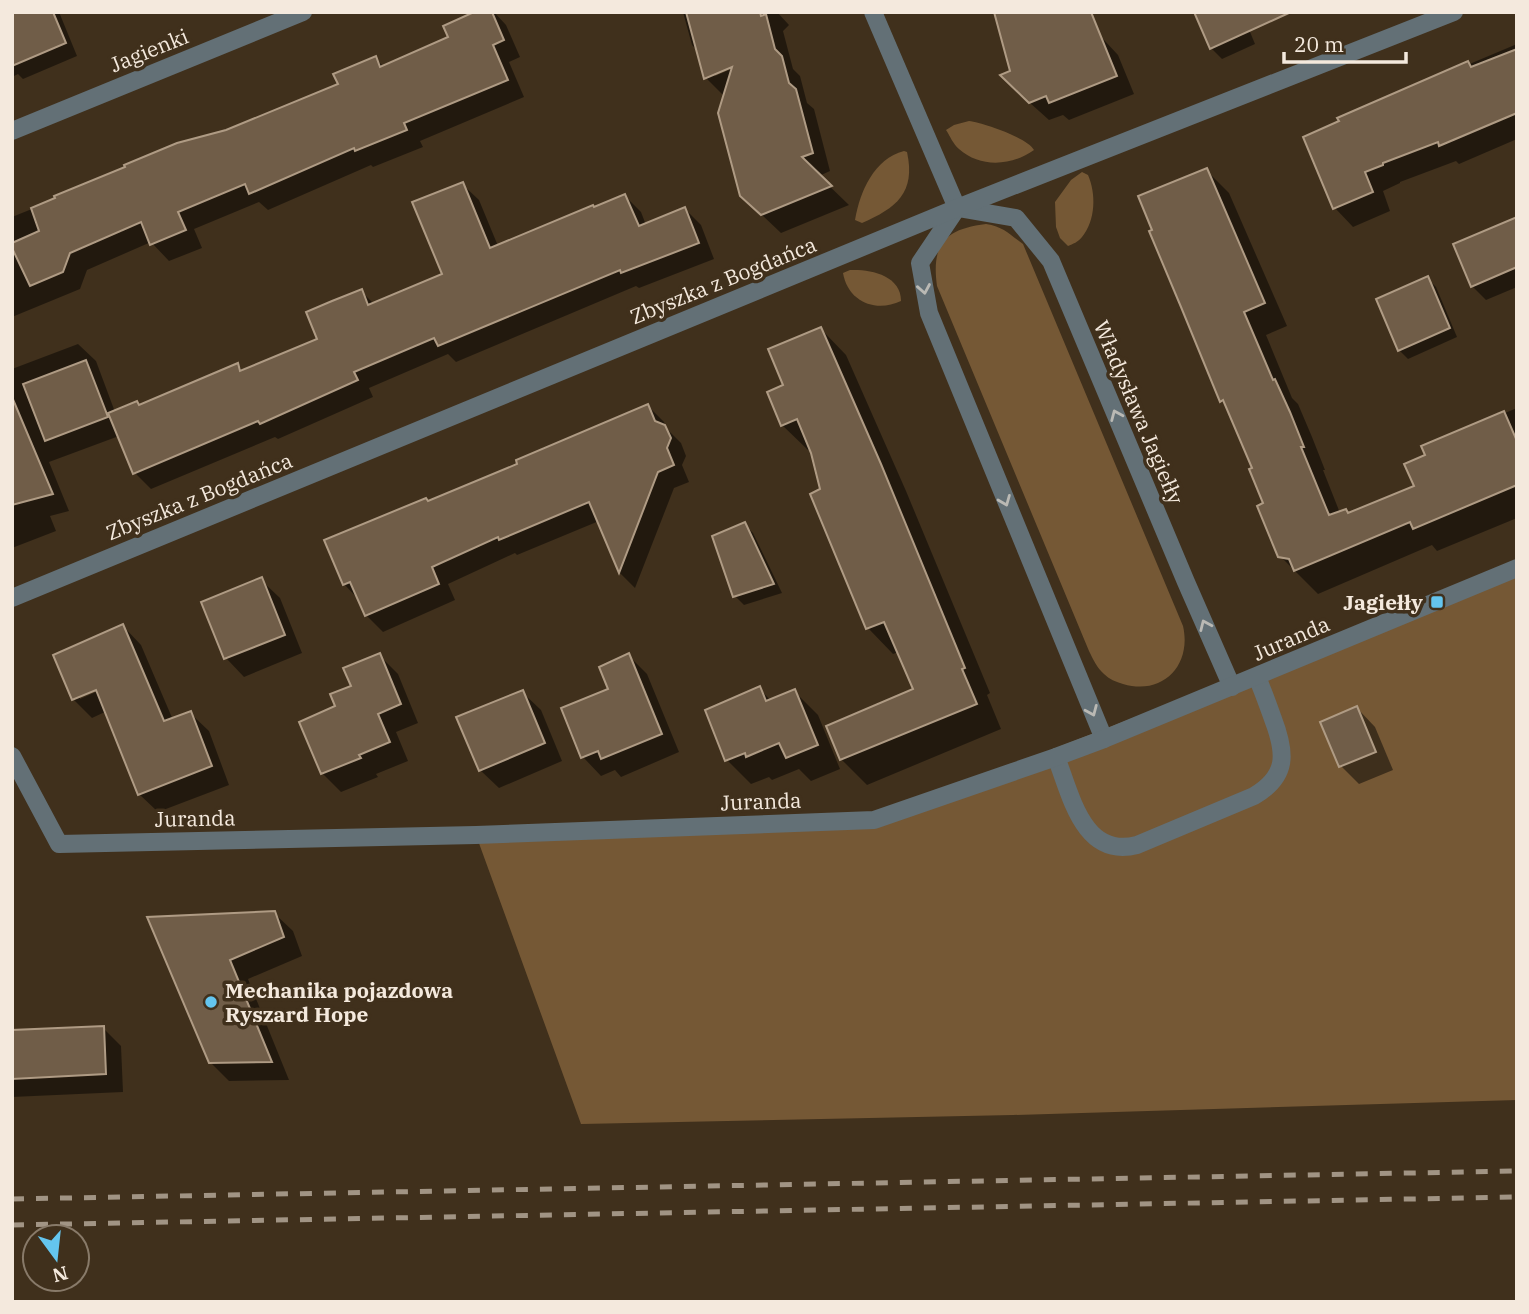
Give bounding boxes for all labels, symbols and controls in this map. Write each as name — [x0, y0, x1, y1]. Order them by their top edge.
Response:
scale bar — [1284, 21, 1406, 65]
street label: Jagienki — [106, 22, 192, 78]
text: 20 m — [1294, 30, 1344, 58]
street label: Zbyszka z Bogdańca — [626, 230, 820, 330]
one-way arrow — [916, 283, 931, 295]
street label: Władysława Jagiełły — [1088, 316, 1191, 509]
one-way arrow — [1110, 410, 1124, 422]
street label: Zbyszka z Bogdańca — [102, 446, 296, 546]
one-way arrow — [997, 494, 1011, 506]
place label: Jagiełły — [1343, 588, 1423, 616]
marker: Jagiełły — [1429, 594, 1445, 610]
street label: Juranda — [1248, 609, 1334, 667]
one-way arrow — [1199, 619, 1213, 632]
one-way arrow — [1084, 704, 1098, 716]
street label: Juranda — [720, 786, 802, 816]
street label: Juranda — [154, 803, 236, 833]
place label: Mechanika pojazdowa Ryszard Hope — [225, 976, 453, 1028]
marker: Mechanika pojazdowa Ryszard Hope — [203, 994, 219, 1010]
north arrow — [21, 1223, 91, 1293]
text: N — [50, 1261, 71, 1288]

